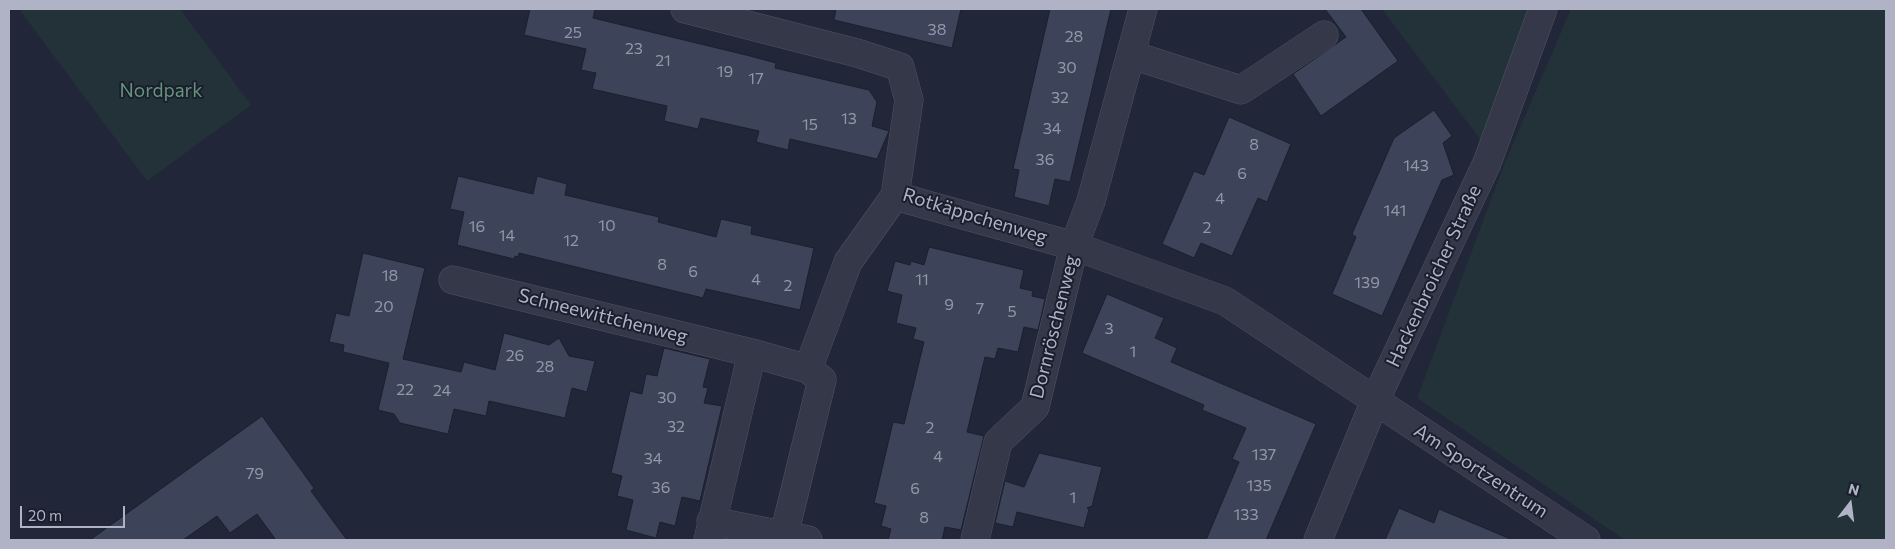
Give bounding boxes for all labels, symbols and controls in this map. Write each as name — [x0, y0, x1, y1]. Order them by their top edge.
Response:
house number: 38 — [928, 20, 946, 40]
house number: 25 — [564, 23, 582, 43]
house number: 28 — [1065, 27, 1083, 47]
house number: 23 — [625, 39, 643, 59]
house number: 21 — [655, 51, 671, 71]
house number: 30 — [1057, 58, 1077, 78]
house number: 19 — [717, 62, 733, 82]
house number: 17 — [748, 69, 764, 89]
park label: Nordpark — [120, 80, 202, 102]
house number: 32 — [1051, 88, 1069, 108]
house number: 13 — [841, 109, 857, 129]
house number: 15 — [802, 115, 818, 135]
house number: 34 — [1043, 119, 1061, 139]
house number: 8 — [1249, 135, 1259, 155]
house number: 36 — [1036, 150, 1054, 170]
house number: 143 — [1403, 156, 1429, 176]
house number: 6 — [1237, 164, 1247, 184]
street label: Hackenbroicher Straße — [1382, 181, 1486, 371]
street label: Rotkäppchenweg — [900, 183, 1050, 249]
house number: 4 — [1215, 189, 1225, 209]
house number: 141 — [1384, 201, 1406, 221]
house number: 10 — [598, 216, 616, 236]
house number: 16 — [469, 217, 485, 237]
house number: 2 — [1203, 218, 1211, 238]
house number: 14 — [499, 226, 515, 246]
house number: 12 — [563, 231, 579, 251]
street label: Dornröschenweg — [1025, 253, 1083, 401]
house number: 8 — [657, 255, 667, 275]
house number: 6 — [688, 262, 698, 282]
house number: 18 — [382, 266, 398, 286]
house number: 4 — [751, 270, 761, 290]
house number: 11 — [915, 270, 929, 290]
house number: 139 — [1354, 273, 1380, 293]
house number: 2 — [784, 276, 792, 296]
street label: Schneewittchenweg — [516, 284, 690, 348]
house number: 9 — [944, 295, 954, 315]
house number: 20 — [374, 297, 394, 317]
house number: 7 — [976, 299, 984, 319]
house number: 5 — [1007, 302, 1017, 322]
house number: 3 — [1104, 319, 1114, 339]
house number: 1 — [1130, 342, 1136, 362]
house number: 26 — [506, 346, 524, 366]
house number: 28 — [536, 357, 554, 377]
house number: 22 — [396, 380, 414, 400]
house number: 24 — [433, 381, 451, 401]
house number: 30 — [657, 388, 677, 408]
house number: 32 — [667, 417, 685, 437]
house number: 2 — [926, 418, 934, 438]
street label: Am Sportzentrum — [1410, 419, 1552, 523]
house number: 137 — [1252, 445, 1276, 465]
house number: 4 — [933, 447, 943, 467]
house number: 34 — [644, 449, 662, 469]
house number: 79 — [246, 464, 264, 484]
house number: 135 — [1246, 476, 1272, 496]
house number: 36 — [652, 478, 670, 498]
house number: 6 — [910, 479, 920, 499]
north arrow — [1825, 479, 1875, 529]
text: N — [1847, 479, 1861, 499]
house number: 1 — [1070, 488, 1076, 508]
scale bar — [22, 496, 128, 528]
house number: 133 — [1233, 505, 1259, 525]
text: 20 m — [28, 506, 62, 524]
house number: 8 — [919, 508, 929, 528]

